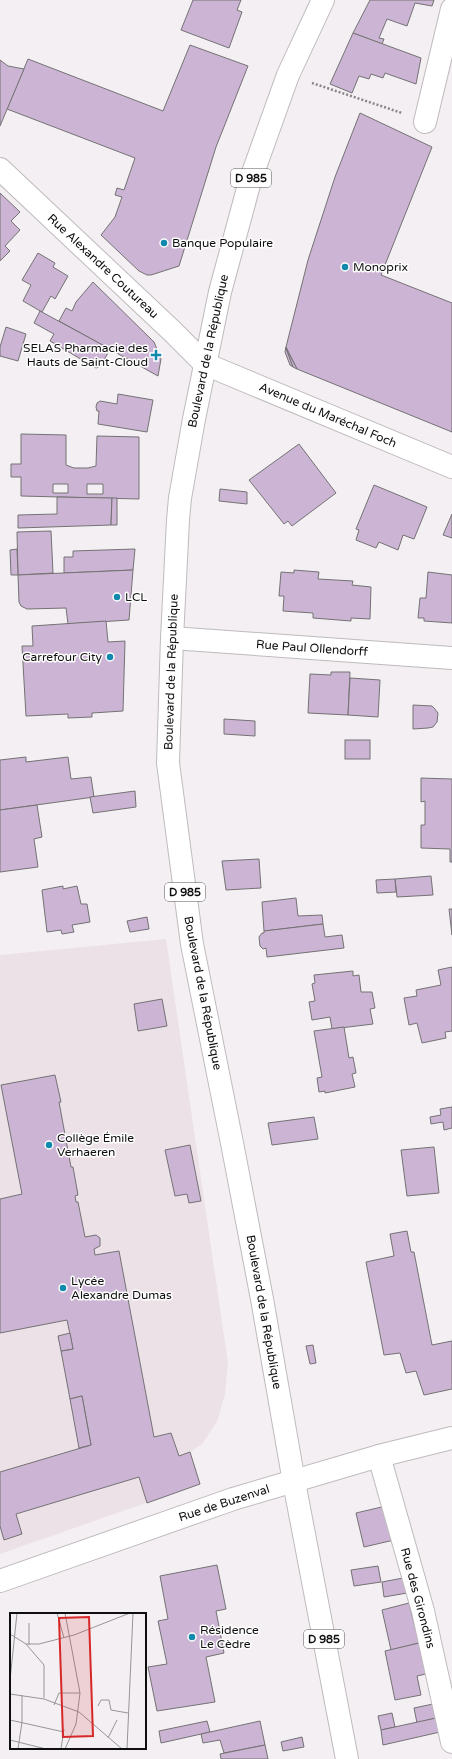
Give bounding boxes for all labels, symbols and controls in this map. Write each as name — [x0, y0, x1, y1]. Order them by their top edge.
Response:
road number: D 985 — [231, 169, 271, 187]
street label: Rue Alexandre Coutureau — [45, 211, 161, 321]
place label: Banque Populaire — [172, 236, 273, 250]
marker: Banque Populaire — [159, 238, 169, 248]
place label: Monoprix — [353, 260, 408, 274]
marker: Monoprix — [340, 262, 350, 272]
street label: Boulevard de la République — [185, 273, 231, 429]
place label: SELAS Pharmacie des Hauts de Saint-Cloud — [23, 341, 148, 369]
marker: SELAS Pharmacie des Hauts de Saint-Cloud — [151, 350, 161, 360]
street label: Avenue du Maréchal Foch — [257, 380, 399, 450]
place label: LCL — [125, 590, 147, 604]
marker: LCL — [112, 592, 122, 602]
street label: Boulevard de la République — [161, 593, 181, 750]
street label: Rue Paul Ollendorff — [256, 637, 369, 659]
place label: Carrefour City — [22, 650, 103, 664]
marker: Carrefour City — [105, 652, 115, 662]
road number: D 985 — [165, 883, 205, 901]
street label: Boulevard de la République — [181, 915, 225, 1071]
place label: Collège Émile Verhaeren — [57, 1131, 134, 1159]
marker: Collège Émile Verhaeren — [44, 1140, 54, 1150]
street label: Boulevard de la République — [244, 1234, 285, 1390]
place label: Lycée Alexandre Dumas — [71, 1274, 172, 1302]
marker: Lycée Alexandre Dumas — [58, 1283, 68, 1293]
street label: Rue de Buzenval — [177, 1482, 271, 1524]
street label: Rue des Girondins — [398, 1546, 438, 1650]
inset map — [10, 1613, 146, 1749]
place label: Résidence Le Cèdre — [200, 1623, 259, 1651]
road number: D 985 — [304, 1630, 344, 1648]
marker: Résidence Le Cèdre — [187, 1632, 197, 1642]

